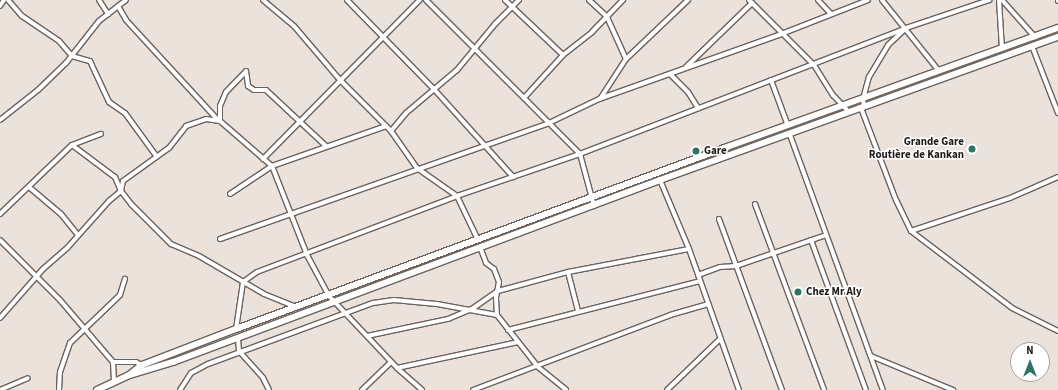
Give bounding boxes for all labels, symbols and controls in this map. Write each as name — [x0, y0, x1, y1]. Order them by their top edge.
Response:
place label: Grande Gare Routière de Kankan — [869, 136, 964, 162]
place label: Gare — [704, 144, 727, 158]
marker: Grande Gare Routière de Kankan — [967, 144, 977, 154]
marker: Gare — [691, 146, 701, 156]
place label: Chez Mr Aly — [806, 285, 862, 299]
marker: Chez Mr Aly — [793, 287, 803, 297]
north arrow — [1010, 342, 1050, 382]
text: N — [1026, 343, 1034, 358]

